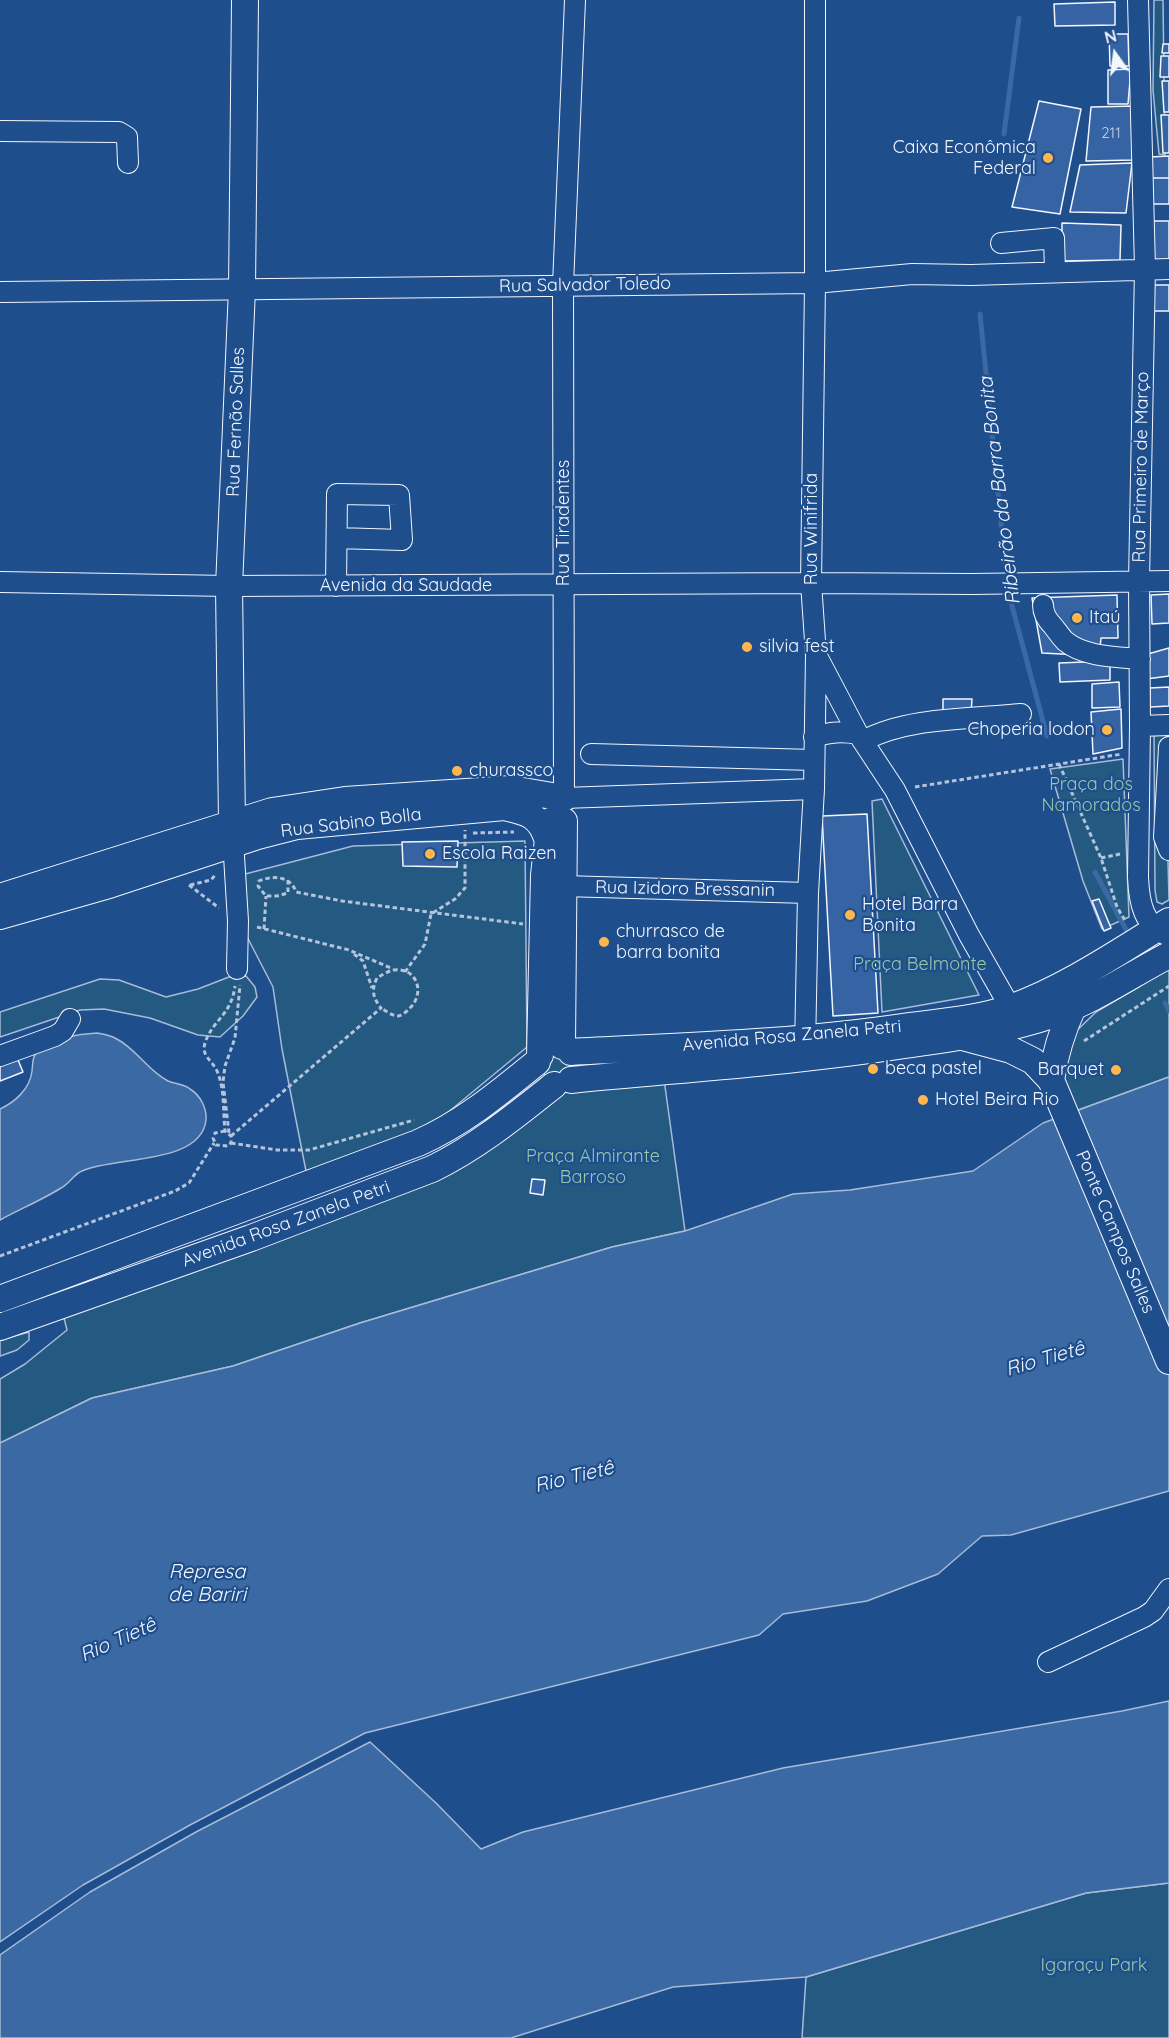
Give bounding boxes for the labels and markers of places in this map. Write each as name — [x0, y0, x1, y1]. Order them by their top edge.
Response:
place label: Caixa Econômica Federal — [893, 137, 1036, 180]
marker: Caixa Econômica Federal — [1041, 151, 1055, 165]
place label: Itaú — [1089, 607, 1121, 629]
marker: Itaú — [1070, 611, 1084, 625]
place label: silvia fest — [759, 636, 835, 658]
marker: silvia fest — [740, 640, 754, 654]
place label: Choperia lodon — [967, 719, 1095, 741]
marker: Choperia lodon — [1100, 723, 1114, 737]
place label: churassco — [469, 760, 553, 782]
marker: churassco — [450, 764, 464, 778]
place label: Escola Raizen — [442, 843, 557, 865]
marker: Escola Raizen — [423, 847, 437, 861]
place label: Hotel Barra Bonita — [862, 894, 958, 936]
marker: Hotel Barra Bonita — [843, 908, 857, 922]
place label: churrasco de barra bonita — [616, 921, 725, 964]
marker: churrasco de barra bonita — [597, 935, 611, 949]
place label: beca pastel — [885, 1058, 982, 1080]
place label: Barquet — [1037, 1059, 1104, 1081]
marker: beca pastel — [866, 1062, 880, 1076]
marker: Barquet — [1109, 1063, 1123, 1077]
place label: Hotel Beira Rio — [935, 1089, 1059, 1111]
marker: Hotel Beira Rio — [916, 1093, 930, 1107]

